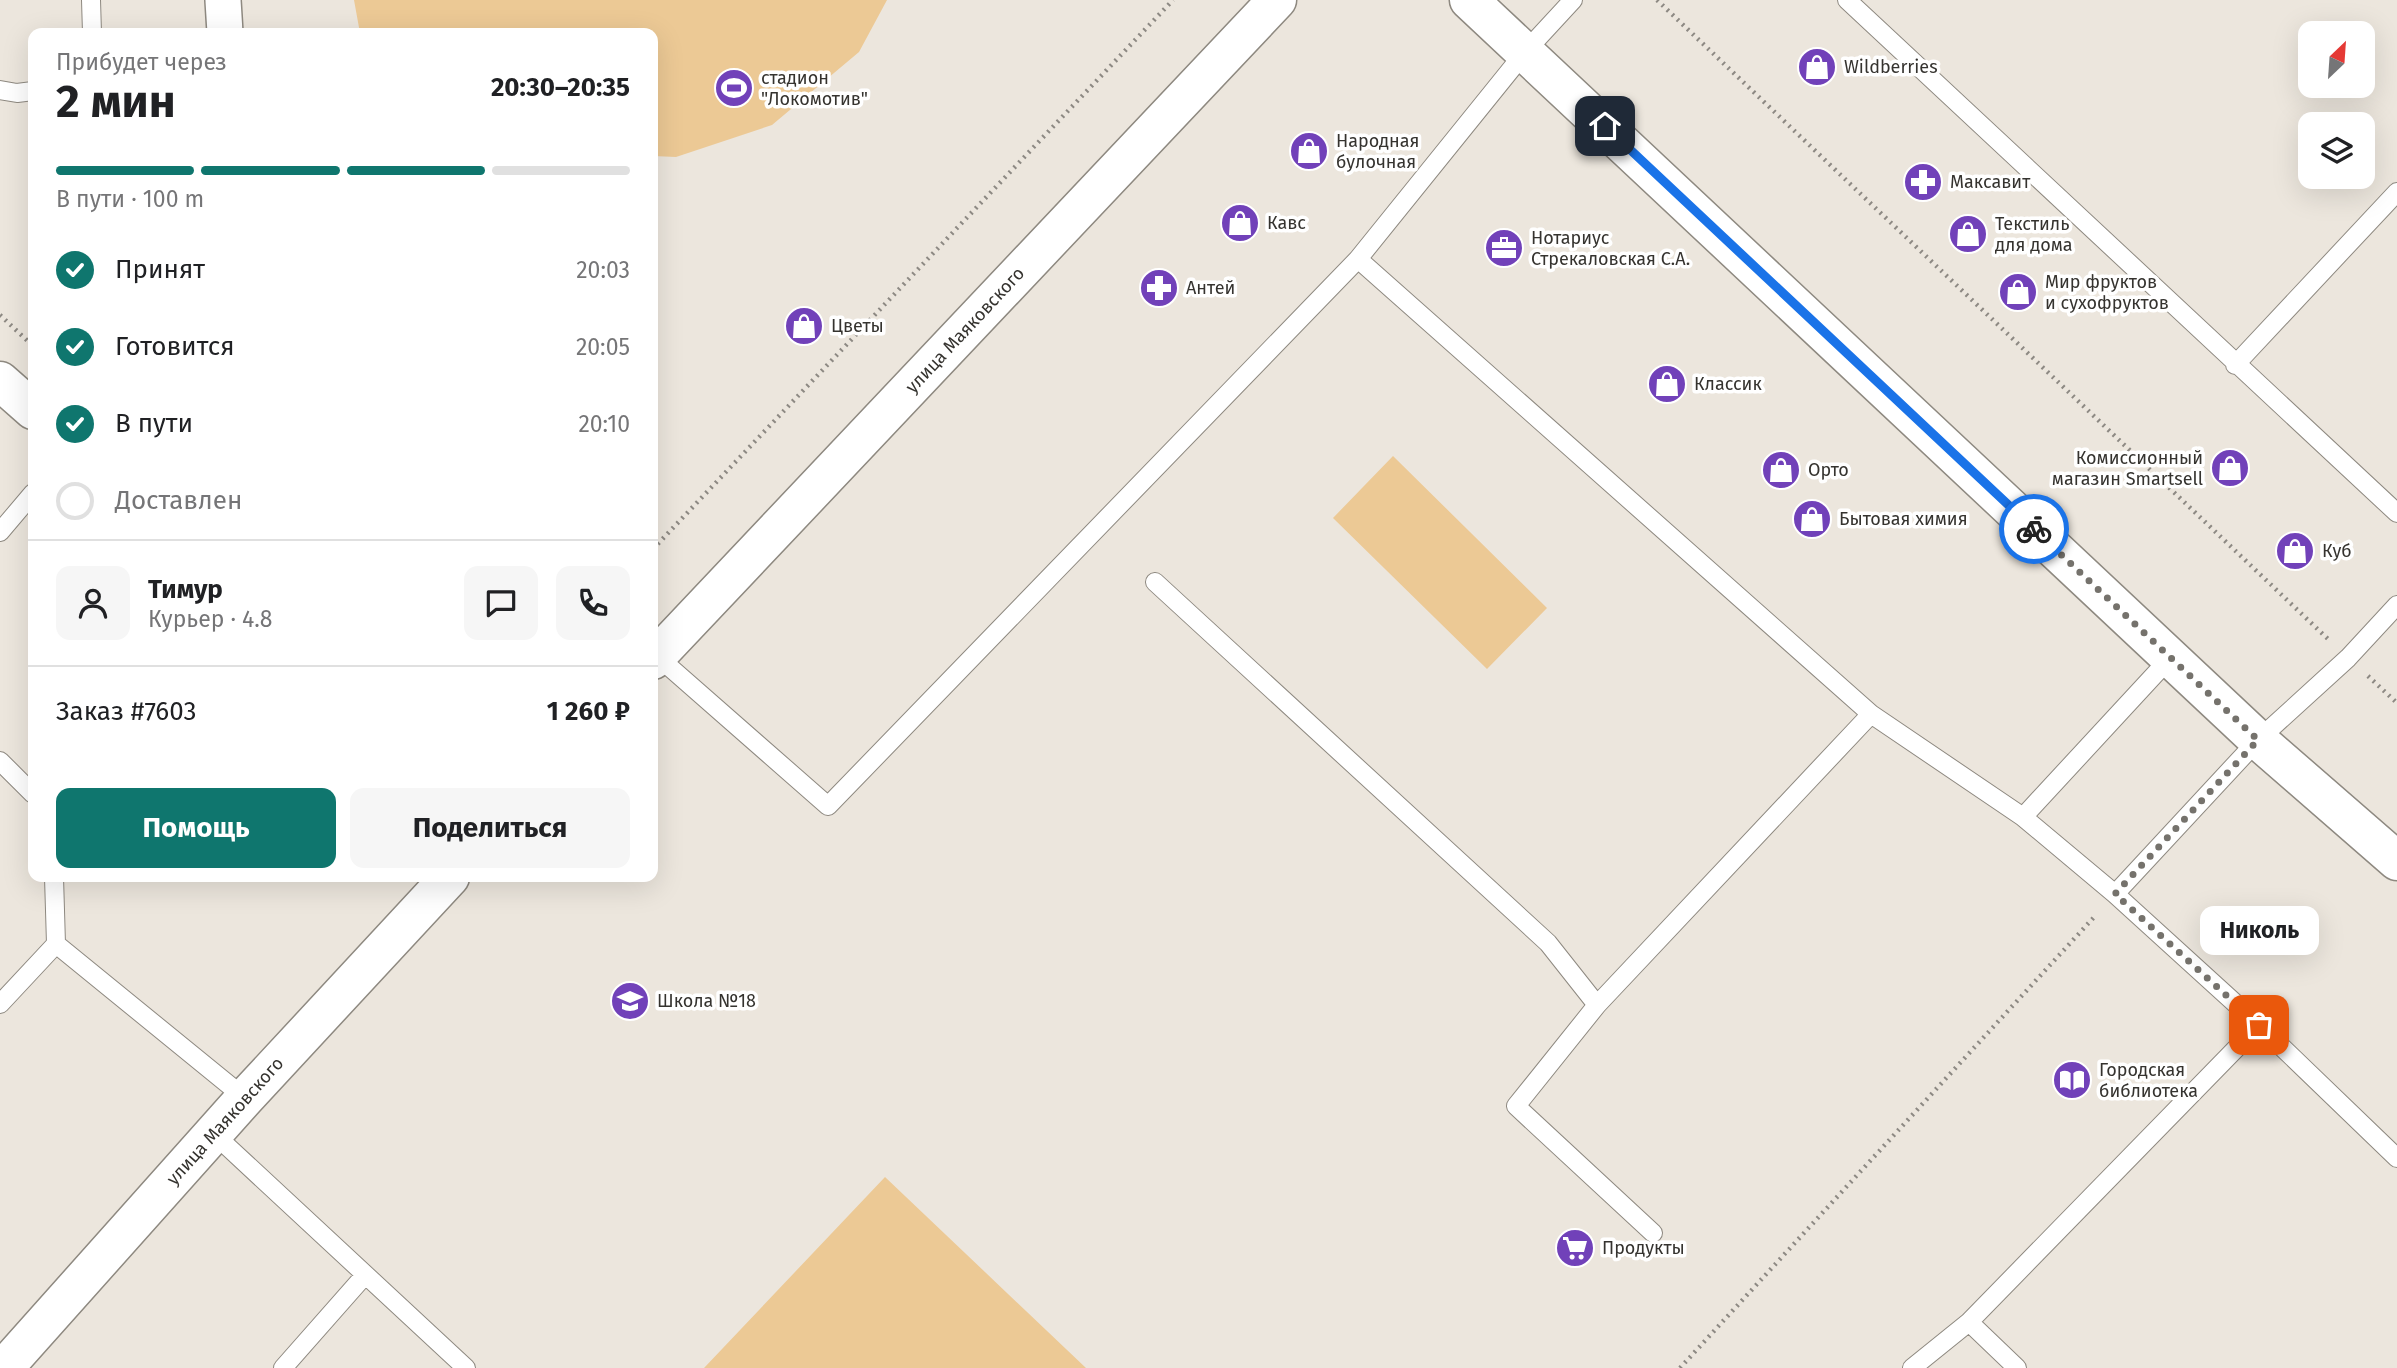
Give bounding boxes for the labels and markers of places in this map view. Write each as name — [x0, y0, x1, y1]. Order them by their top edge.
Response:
shop icon: Wildberries — [1796, 46, 1838, 88]
place label: Wildberries — [1844, 56, 1938, 78]
sports icon: стадион "Локомотив" — [713, 67, 755, 109]
place label: стадион "Локомотив" — [761, 67, 868, 110]
pin — [1575, 96, 1635, 156]
shop icon: Народная булочная — [1288, 130, 1330, 172]
place label: Народная булочная — [1336, 130, 1419, 173]
pharmacy icon: Максавит — [1902, 161, 1944, 203]
place label: Максавит — [1950, 171, 2031, 193]
shop icon: Кавс — [1219, 202, 1261, 244]
place label: Кавс — [1267, 212, 1306, 234]
shop icon: Текстиль для дома — [1947, 213, 1989, 255]
place label: Текстиль для дома — [1995, 213, 2073, 256]
office icon: Нотариус Стрекаловская С.А. — [1483, 227, 1525, 269]
place label: Нотариус Стрекаловская С.А. — [1531, 227, 1690, 270]
pharmacy icon: Антей — [1138, 267, 1180, 309]
shop icon: Мир фруктов и сухофруктов — [1997, 271, 2039, 313]
place label: Мир фруктов и сухофруктов — [2045, 271, 2169, 314]
place label: Антей — [1186, 277, 1235, 299]
shop icon: Цветы — [783, 305, 825, 347]
place label: Цветы — [831, 315, 884, 337]
shop icon: Классик — [1646, 363, 1688, 405]
place label: Классик — [1694, 373, 1762, 395]
place label: Комиссионный магазин Smartsell — [2052, 447, 2203, 490]
shop icon: Комиссионный магазин Smartsell — [2209, 447, 2251, 489]
shop icon: Орто — [1760, 449, 1802, 491]
place label: Орто — [1808, 459, 1849, 481]
shop icon: Бытовая химия — [1791, 498, 1833, 540]
place label: Бытовая химия — [1839, 508, 1968, 530]
shop icon: Куб — [2274, 530, 2316, 572]
place label: Куб — [2322, 540, 2352, 562]
callout: Николь — [2200, 906, 2318, 955]
school or university icon: Школа №18 — [609, 980, 651, 1022]
place label: Школа №18 — [657, 990, 756, 1012]
pin — [2229, 995, 2289, 1055]
library icon: Городская библиотека — [2051, 1059, 2093, 1101]
place label: Городская библиотека — [2099, 1059, 2198, 1102]
supermarket icon: Продукты — [1554, 1227, 1596, 1269]
place label: Продукты — [1602, 1237, 1685, 1259]

